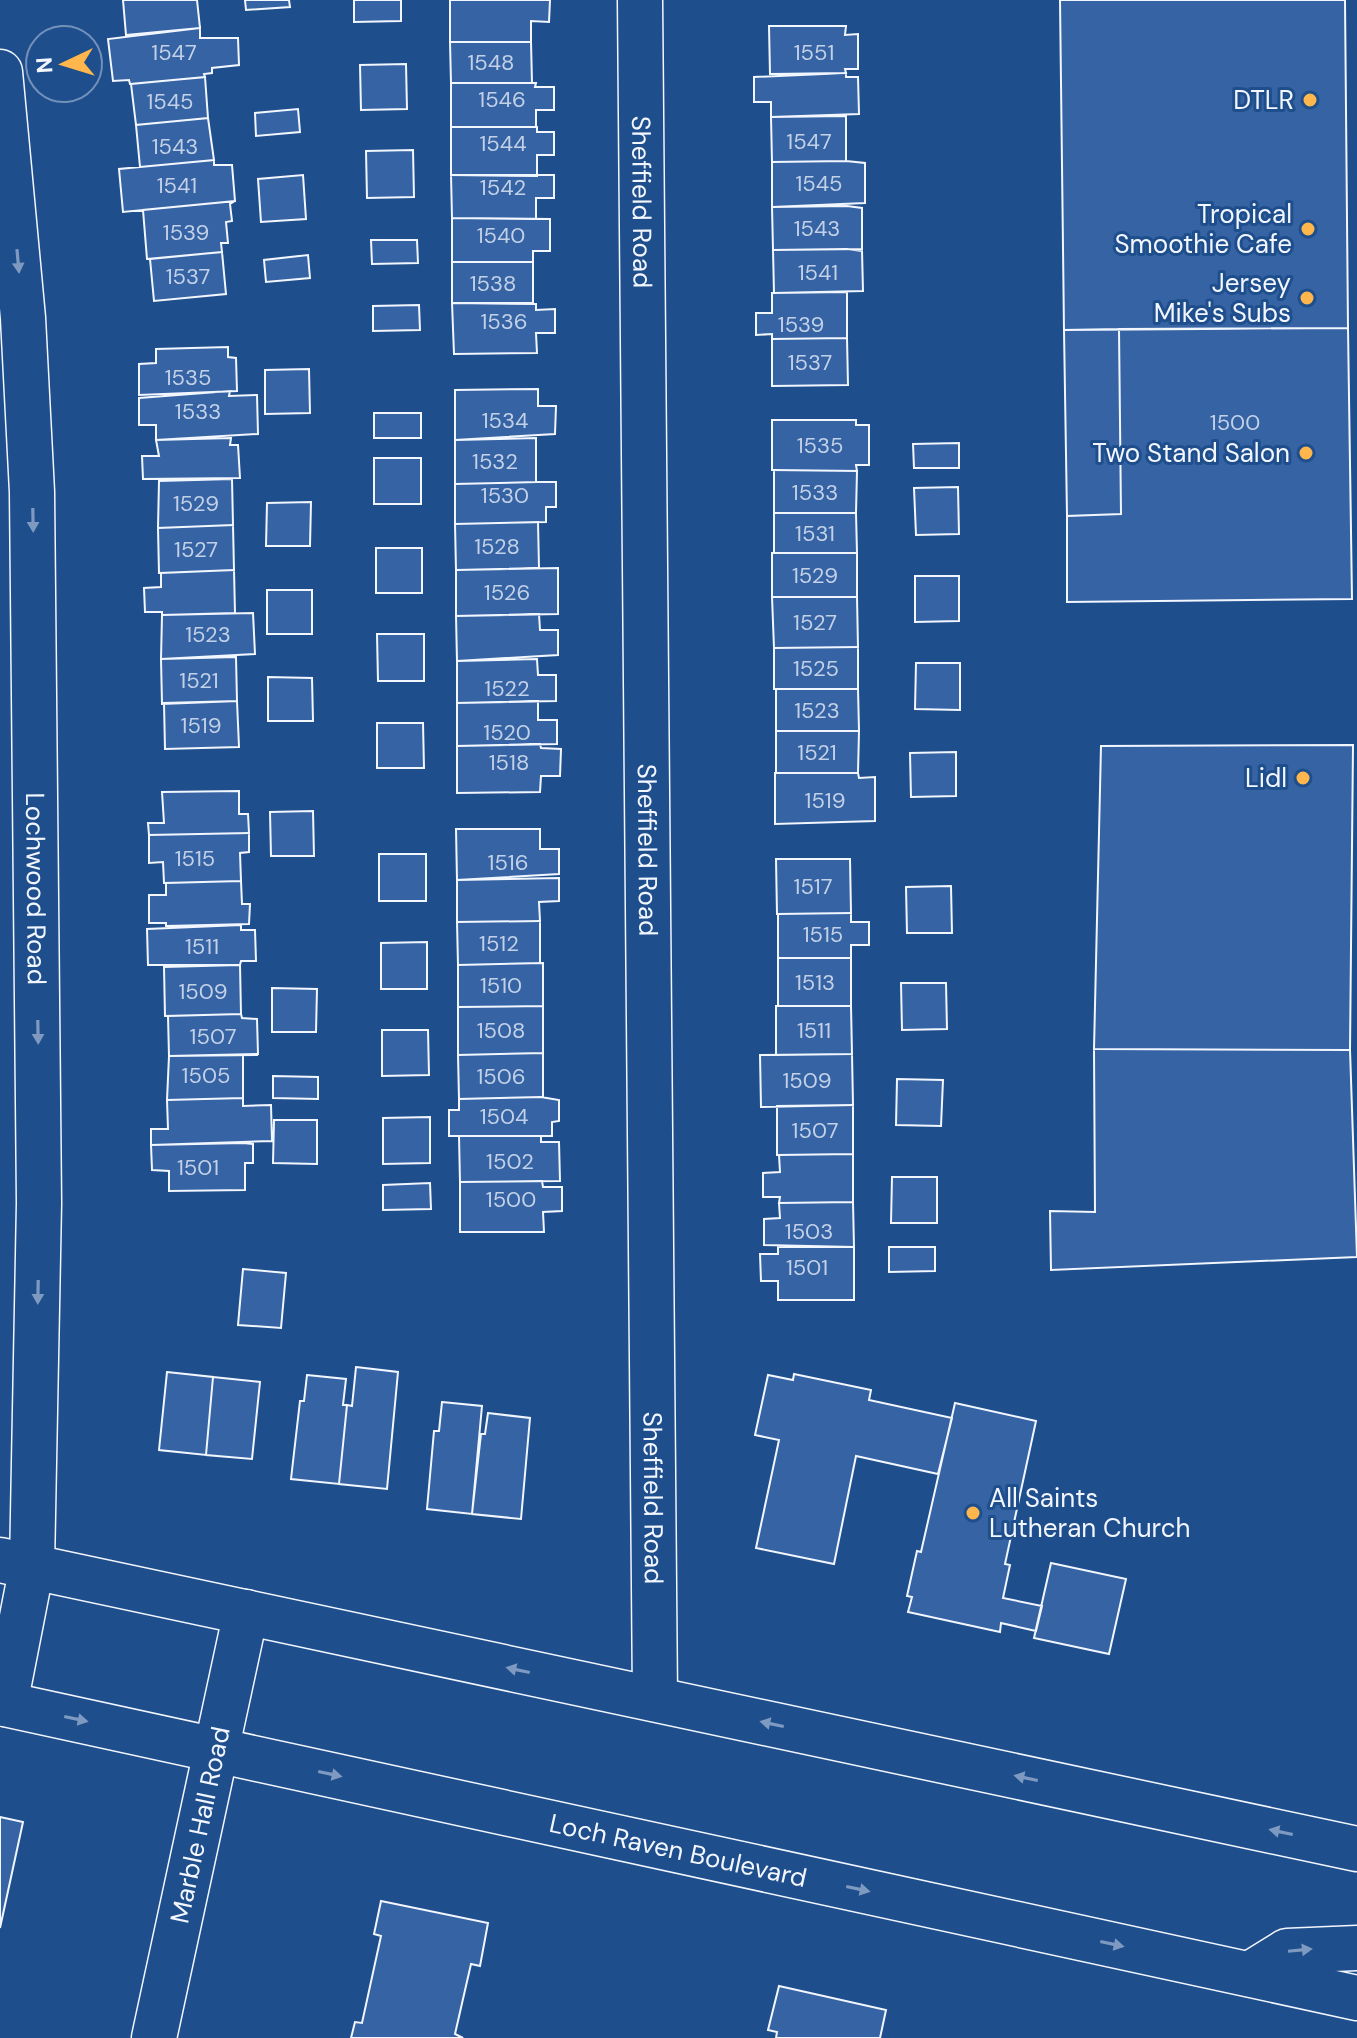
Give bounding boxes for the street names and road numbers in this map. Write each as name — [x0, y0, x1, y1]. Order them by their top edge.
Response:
street label: Sheffield Road — [624, 115, 660, 288]
street label: Sheffield Road — [630, 763, 665, 936]
street label: Lochwood Road — [18, 792, 54, 985]
street label: Sheffield Road — [635, 1411, 671, 1584]
street label: Marble Hall Road — [162, 1723, 238, 1926]
street label: Loch Raven Boulevard — [546, 1806, 810, 1895]

